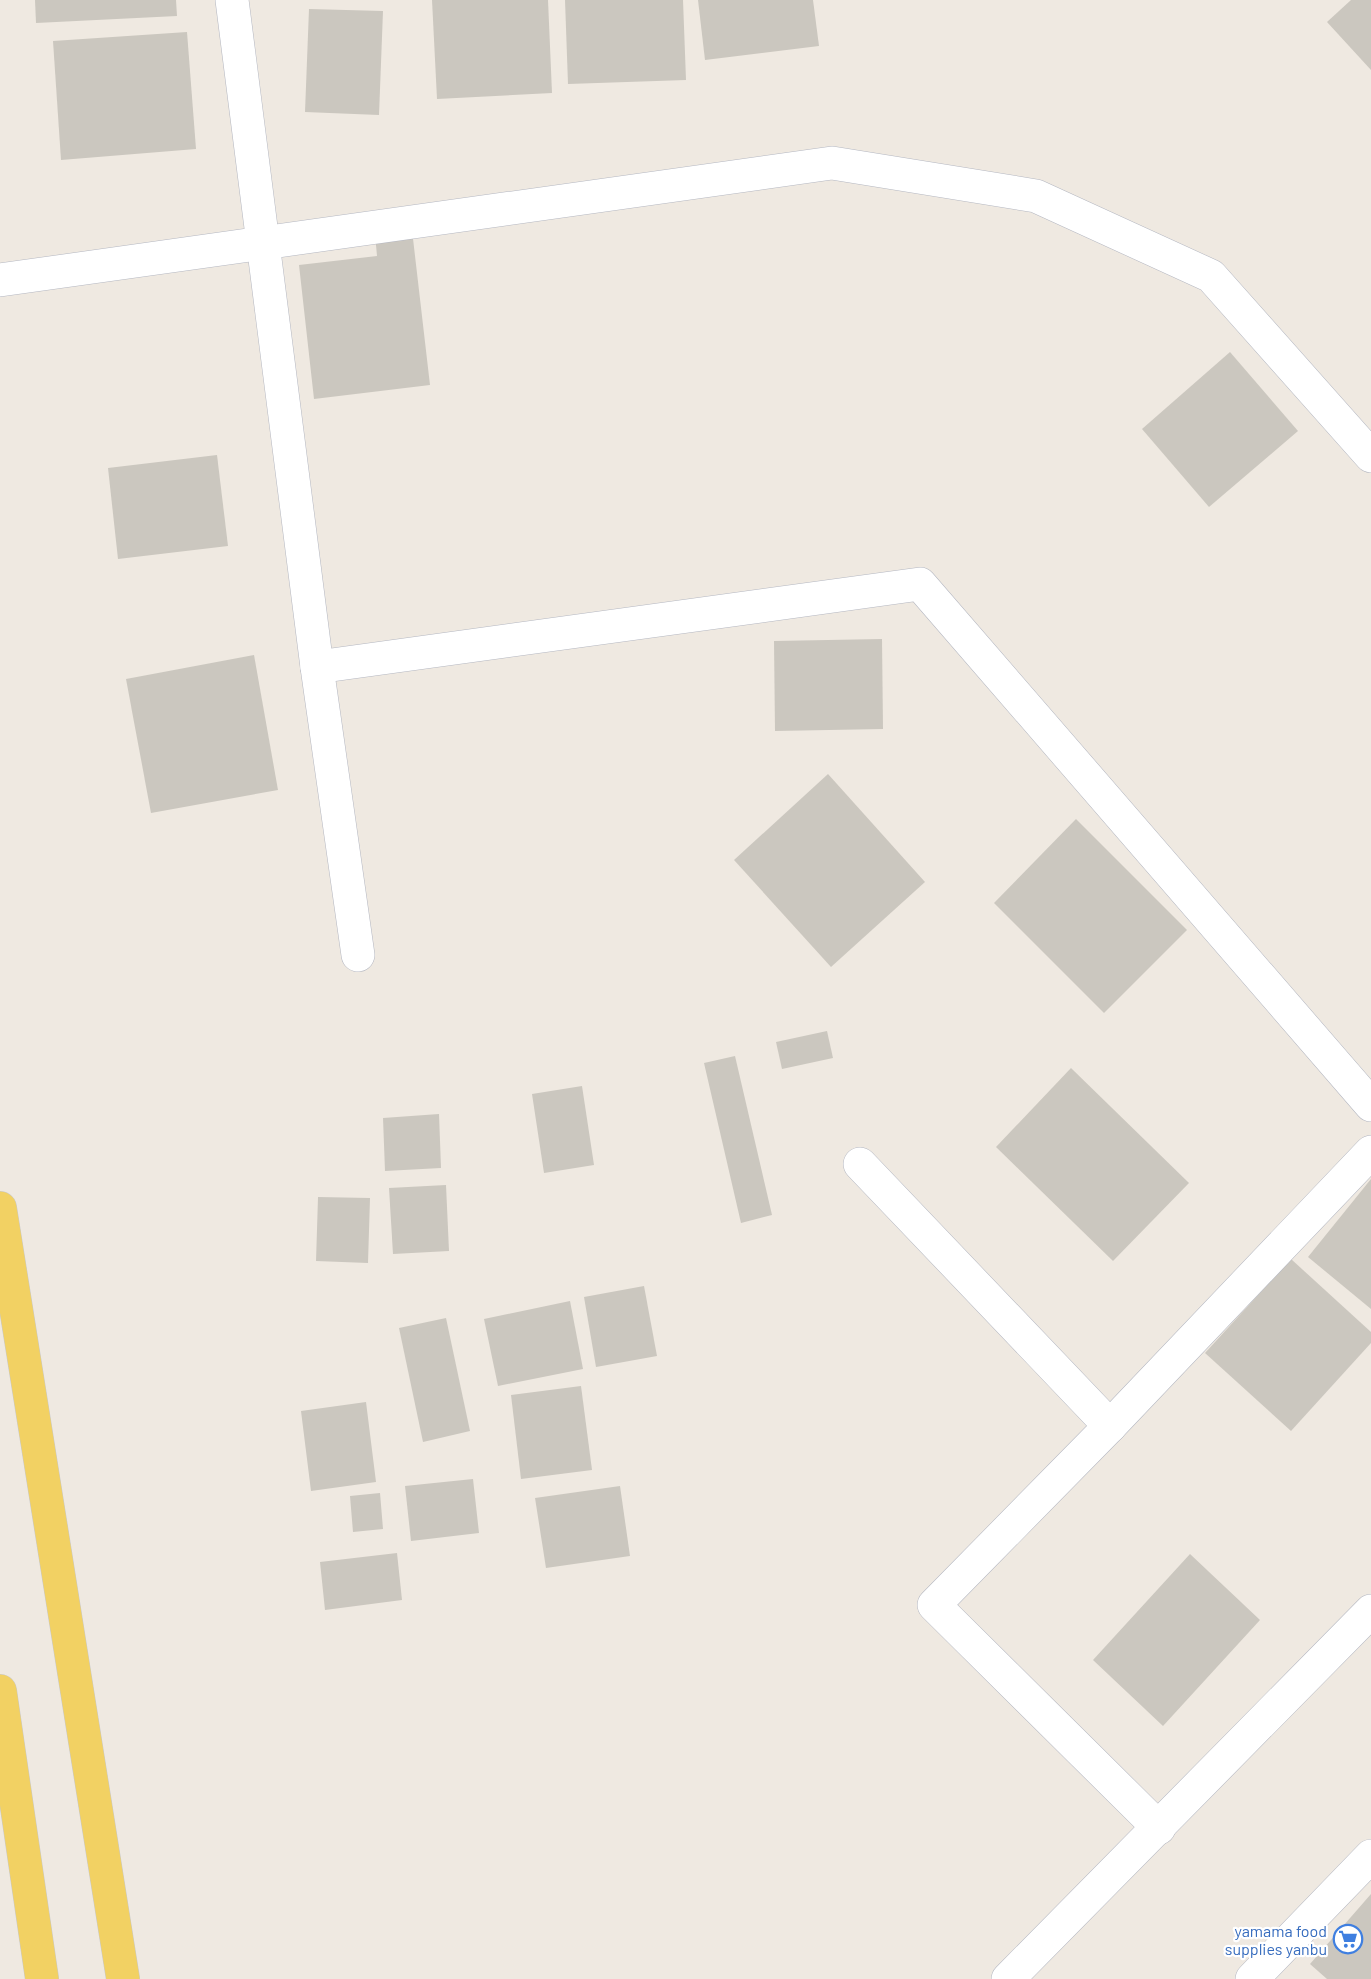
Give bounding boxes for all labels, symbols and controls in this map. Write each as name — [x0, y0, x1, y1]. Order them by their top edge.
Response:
place label: yamama food supplies yanbu — [1225, 1921, 1327, 1958]
supermarket icon: yamama food supplies yanbu — [1332, 1923, 1364, 1955]

